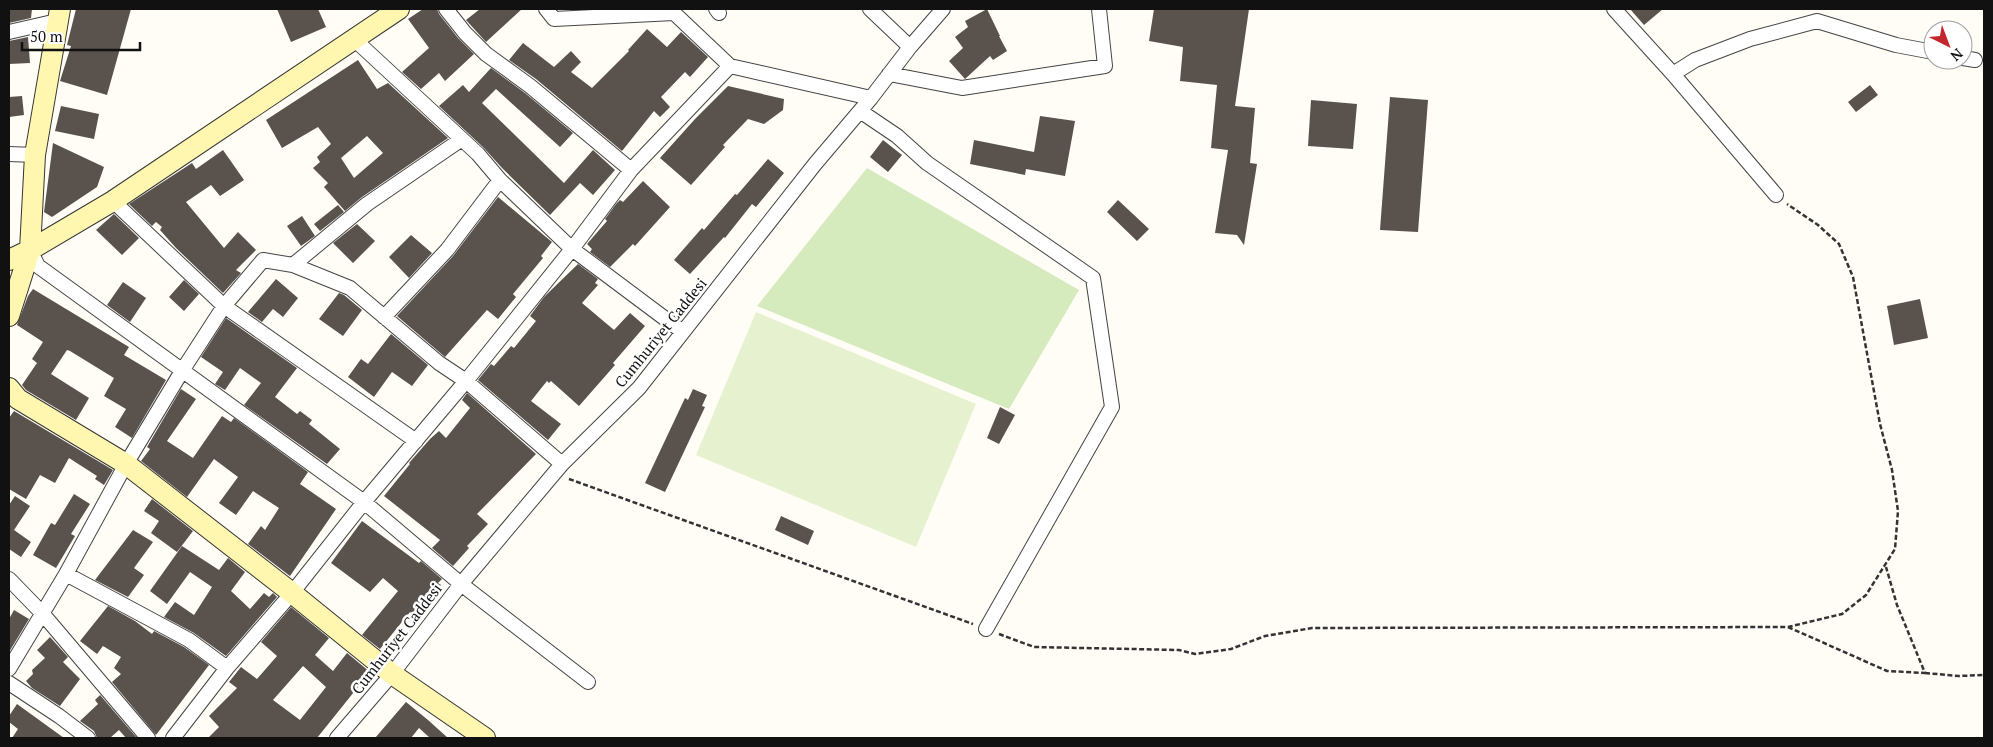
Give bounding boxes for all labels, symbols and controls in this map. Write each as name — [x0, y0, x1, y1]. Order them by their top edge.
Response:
scale bar — [22, 20, 140, 52]
north arrow — [1923, 20, 1973, 70]
text: 50 m — [30, 26, 63, 46]
text: N — [1946, 44, 1967, 66]
street label: Cumhuriyet Caddesi — [610, 273, 711, 391]
street label: Cumhuriyet Caddesi — [347, 579, 446, 698]

